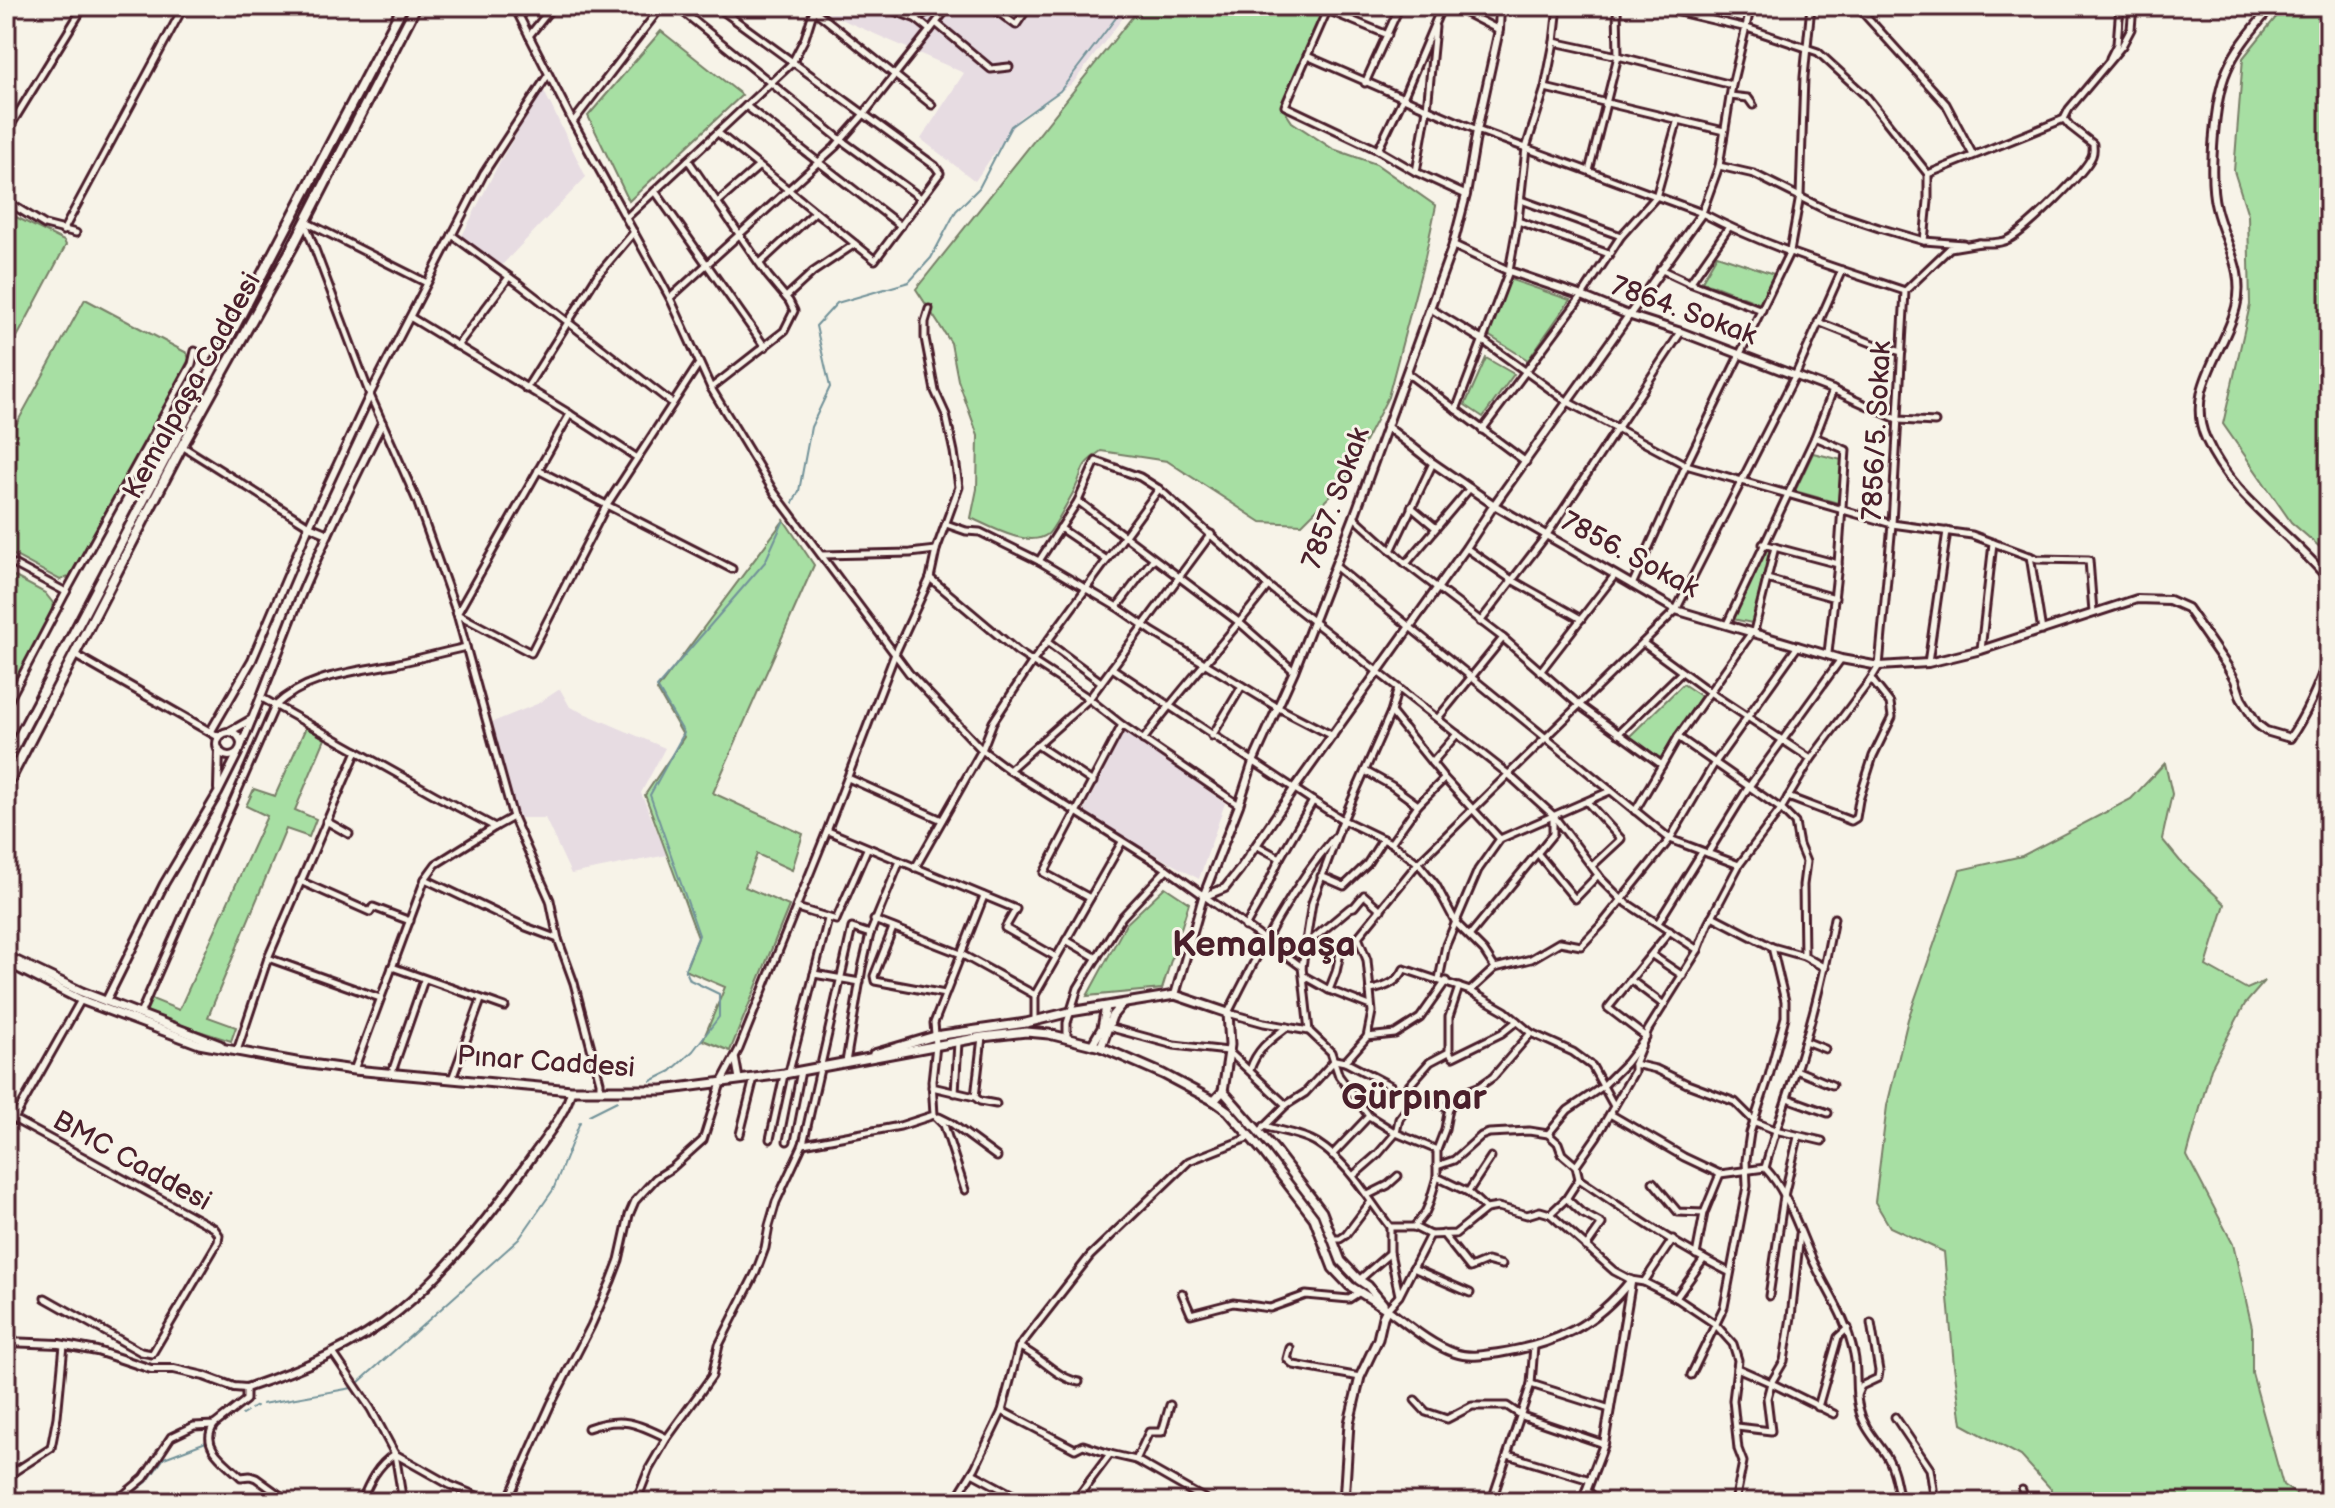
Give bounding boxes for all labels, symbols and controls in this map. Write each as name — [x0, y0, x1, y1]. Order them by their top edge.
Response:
street label: Kemalpaşa Caddesi — [116, 267, 268, 505]
street label: 7864. Sokak — [1607, 269, 1761, 353]
street label: 7856/5. Sokak — [1856, 340, 1898, 522]
street label: 7857. Sokak — [1295, 423, 1377, 573]
street label: 7856. Sokak — [1555, 505, 1705, 605]
district label: Kemalpaşa — [1172, 924, 1356, 967]
street label: Pınar Caddesi — [456, 1039, 636, 1085]
district label: Gürpınar — [1341, 1077, 1487, 1120]
street label: BMC Caddesi — [47, 1104, 217, 1218]

